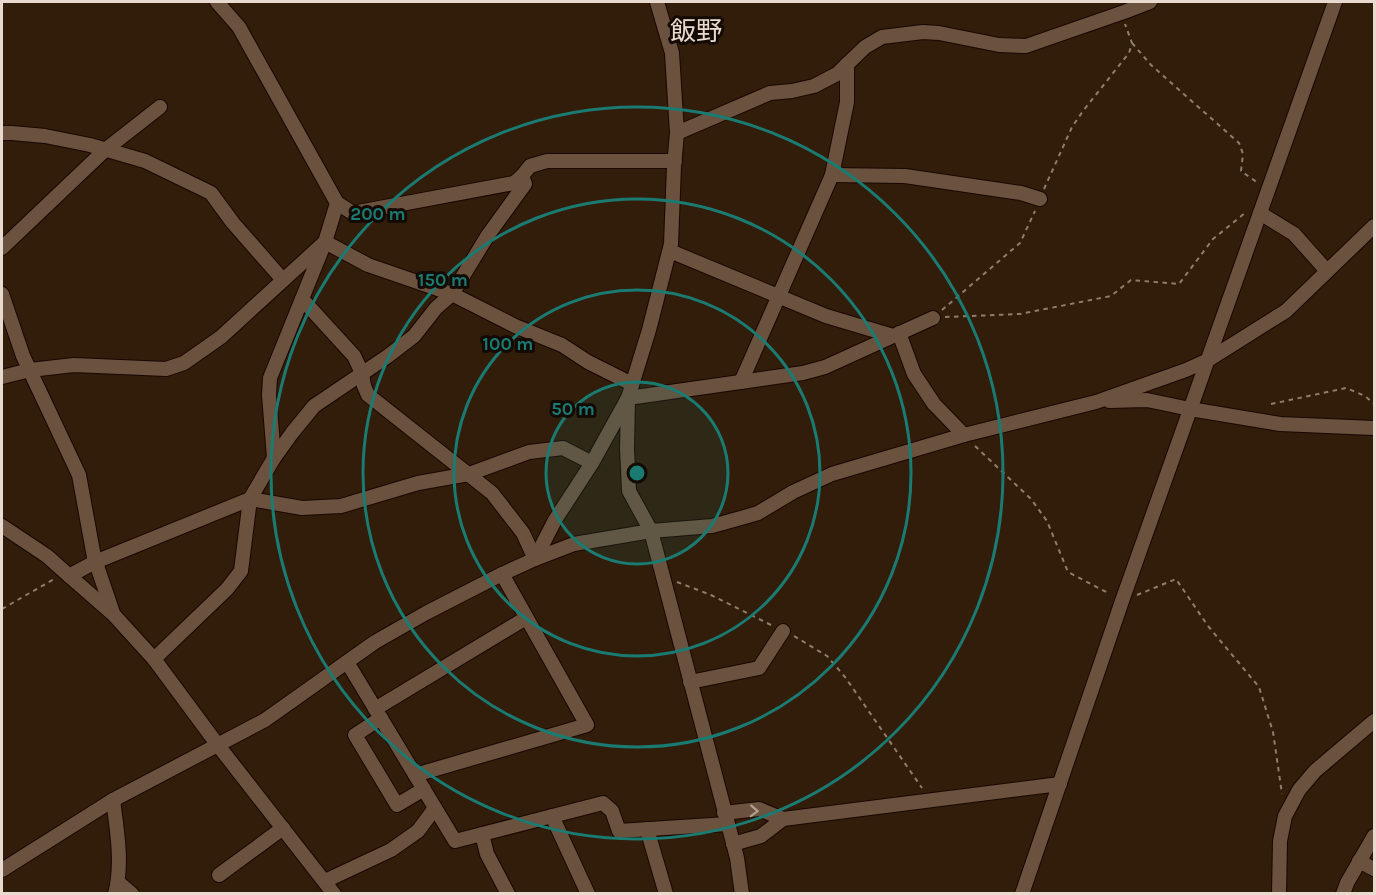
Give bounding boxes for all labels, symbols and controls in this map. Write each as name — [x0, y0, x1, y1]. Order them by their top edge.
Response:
district label: 飯野 — [670, 16, 722, 47]
text: 200 m — [350, 203, 406, 225]
text: 150 m — [418, 269, 468, 291]
text: 100 m — [483, 333, 533, 355]
text: 50 m — [551, 398, 595, 420]
centre of rings — [627, 463, 647, 483]
one-way arrow — [750, 805, 759, 818]

